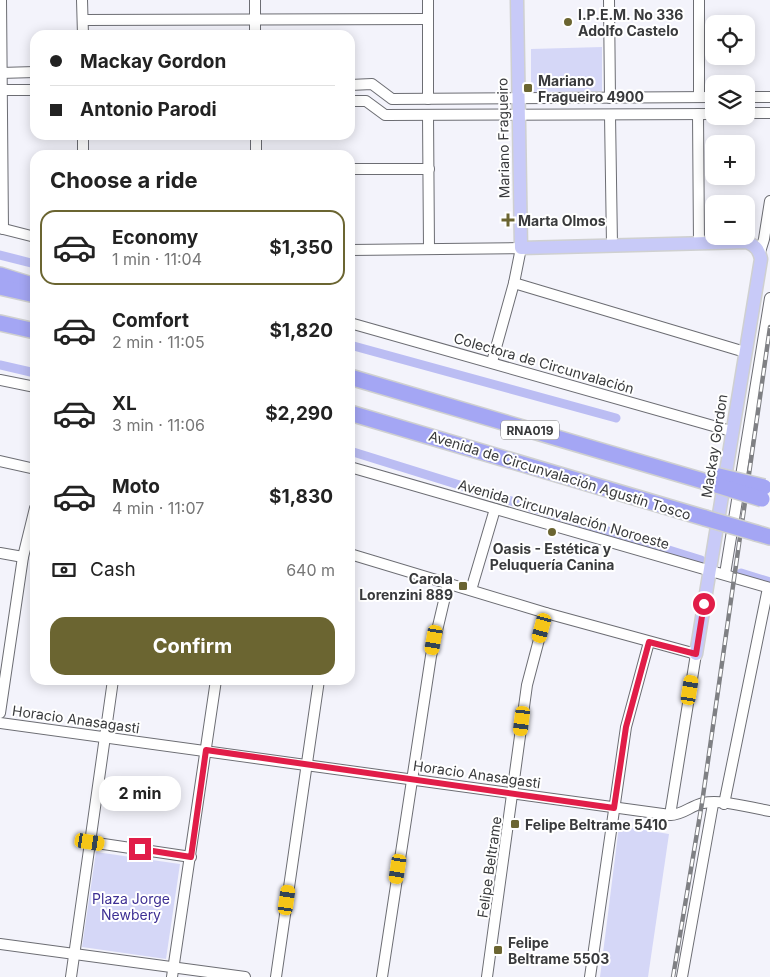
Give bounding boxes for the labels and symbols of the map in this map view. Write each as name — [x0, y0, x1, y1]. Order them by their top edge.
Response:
place label: I.P.E.M. No 336 Adolfo Castelo — [578, 6, 683, 39]
marker: I.P.E.M. No 336 Adolfo Castelo — [562, 16, 574, 28]
place label: Mariano Fragueiro 4900 — [538, 72, 644, 105]
street label: Mariano Fragueiro — [493, 78, 513, 198]
marker: Mariano Fragueiro 4900 — [522, 82, 534, 94]
place label: Marta Olmos — [518, 212, 606, 229]
marker: Marta Olmos — [502, 214, 514, 226]
street label: Colectora de Circunvalación — [452, 329, 636, 397]
street label: Mackay Gordon — [697, 393, 731, 499]
road number: RNA019 — [501, 420, 559, 440]
street label: Avenida de Circunvalación Agustín Tosco — [427, 427, 693, 523]
street label: Avenida Circunvalación Noroeste — [456, 476, 672, 552]
marker: Oasis - Estética y Peluquería Canina — [546, 526, 558, 538]
place label: Oasis - Estética y Peluquería Canina — [490, 540, 614, 573]
place label: Carola Lorenzini 889 — [359, 570, 453, 603]
marker: Carola Lorenzini 889 — [457, 580, 469, 592]
route start — [693, 593, 715, 615]
car — [530, 612, 553, 644]
car — [424, 624, 443, 656]
car — [680, 674, 699, 706]
street label: Horacio Anasagasti — [11, 702, 141, 736]
car — [512, 705, 531, 737]
street label: Horacio Anasagasti — [412, 757, 542, 791]
callout: 2 min — [99, 776, 181, 812]
street label: Felipe Beltrame — [473, 815, 505, 919]
place label: Felipe Beltrame 5410 — [525, 816, 667, 833]
marker: Felipe Beltrame 5410 — [509, 818, 521, 830]
car — [74, 832, 105, 852]
route end — [129, 838, 151, 860]
car — [388, 853, 407, 885]
car — [277, 884, 296, 916]
park label: Plaza Jorge Newbery — [92, 890, 170, 923]
place label: Felipe Beltrame 5503 — [508, 934, 609, 967]
marker: Felipe Beltrame 5503 — [492, 944, 504, 956]

